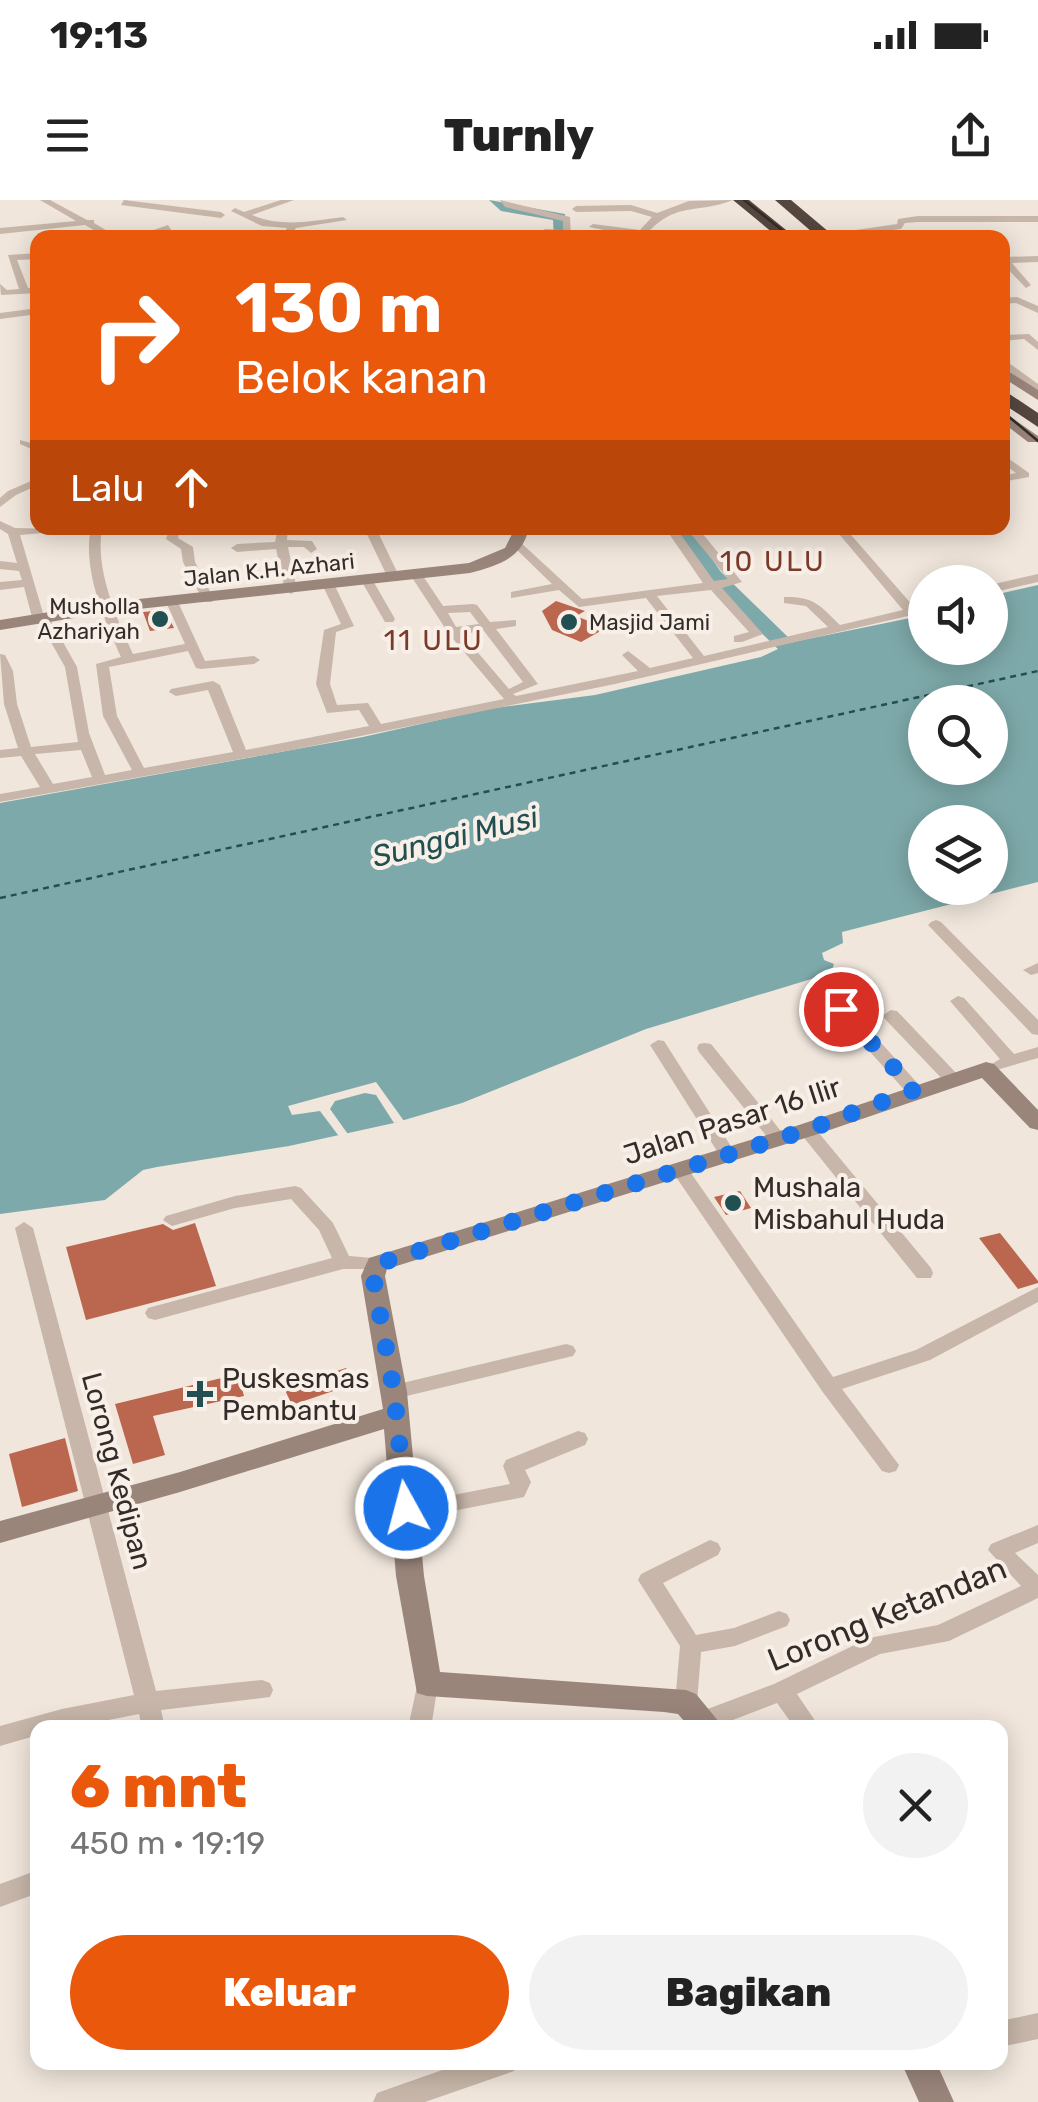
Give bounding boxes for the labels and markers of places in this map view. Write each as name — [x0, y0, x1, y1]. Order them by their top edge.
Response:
place label: Musholla Azhariyah — [38, 593, 140, 645]
marker: Musholla Azhariyah — [149, 608, 171, 630]
place label: Masjid Jami — [589, 609, 710, 636]
marker: Masjid Jami — [558, 611, 580, 633]
pin — [799, 967, 884, 1052]
place label: Mushala Misbahul Huda — [753, 1171, 945, 1236]
marker: Mushala Misbahul Huda — [722, 1192, 744, 1214]
place label: Puskesmas Pembantu — [222, 1362, 369, 1427]
marker: Puskesmas Pembantu — [187, 1381, 213, 1407]

